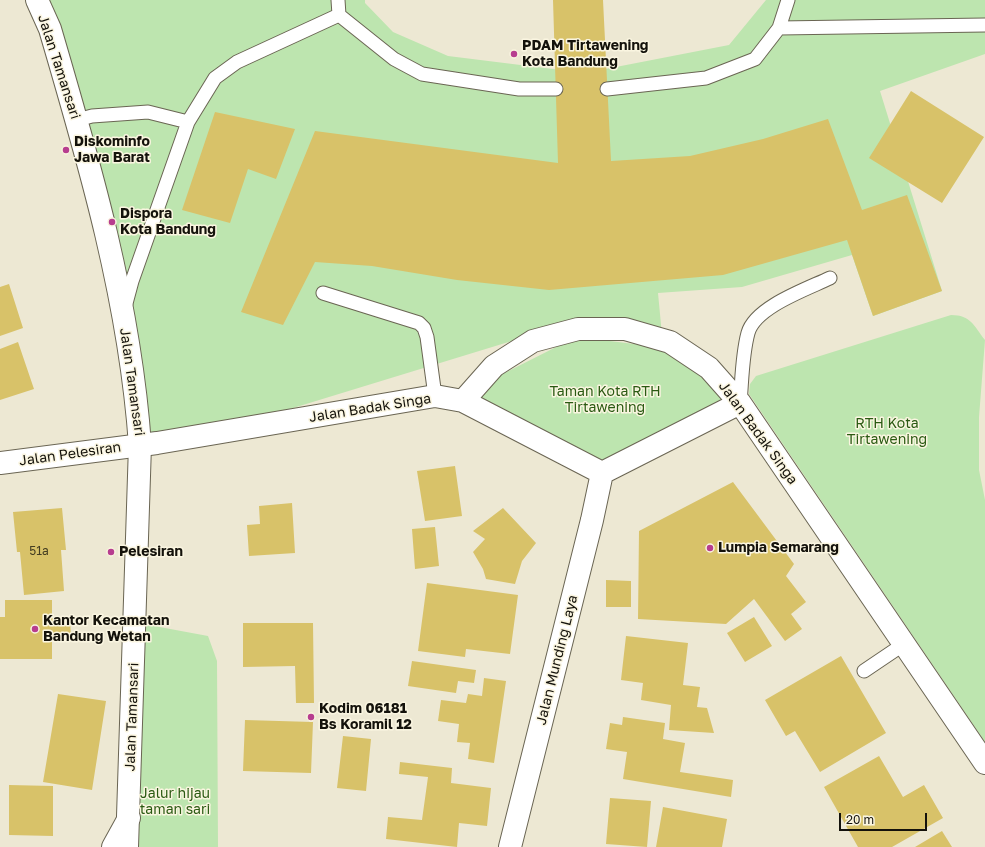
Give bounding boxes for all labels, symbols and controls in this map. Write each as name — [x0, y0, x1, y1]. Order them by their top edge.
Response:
street label: Jalan Tamansari — [34, 13, 84, 121]
place label: PDAM Tirtawening Kota Bandung — [522, 38, 648, 70]
marker: PDAM Tirtawening Kota Bandung — [509, 49, 519, 59]
place label: Diskominfo Jawa Barat — [74, 134, 150, 166]
marker: Diskominfo Jawa Barat — [61, 145, 71, 155]
place label: Dispora Kota Bandung — [120, 206, 216, 238]
marker: Dispora Kota Bandung — [107, 217, 117, 227]
street label: Jalan Tamansari — [116, 327, 148, 437]
street label: Jalan Badak Singa — [715, 378, 801, 488]
park label: Taman Kota RTH Tirtawening — [549, 384, 661, 416]
street label: Jalan Badak Singa — [308, 390, 432, 426]
park label: RTH Kota Tirtawening — [847, 416, 927, 448]
street label: Jalan Pelesiran — [18, 439, 122, 469]
place label: Lumpia Semarang — [718, 540, 839, 556]
marker: Lumpia Semarang — [705, 543, 715, 553]
house number: 51a — [29, 544, 49, 558]
place label: Pelesiran — [119, 544, 183, 560]
marker: Pelesiran — [106, 547, 116, 557]
street label: Jalan Munding Laya — [533, 593, 581, 727]
place label: Kantor Kecamatan Bandung Wetan — [43, 613, 169, 646]
marker: Kantor Kecamatan Bandung Wetan — [30, 624, 40, 634]
street label: Jalan Tamansari — [122, 662, 142, 772]
place label: Kodim 06181 Bs Koramil 12 — [319, 701, 412, 734]
marker: Kodim 06181 Bs Koramil 12 — [306, 712, 316, 722]
park label: Jalur hijau taman sari — [140, 786, 210, 818]
scale bar — [841, 805, 929, 831]
text: 20 m — [846, 812, 874, 827]

